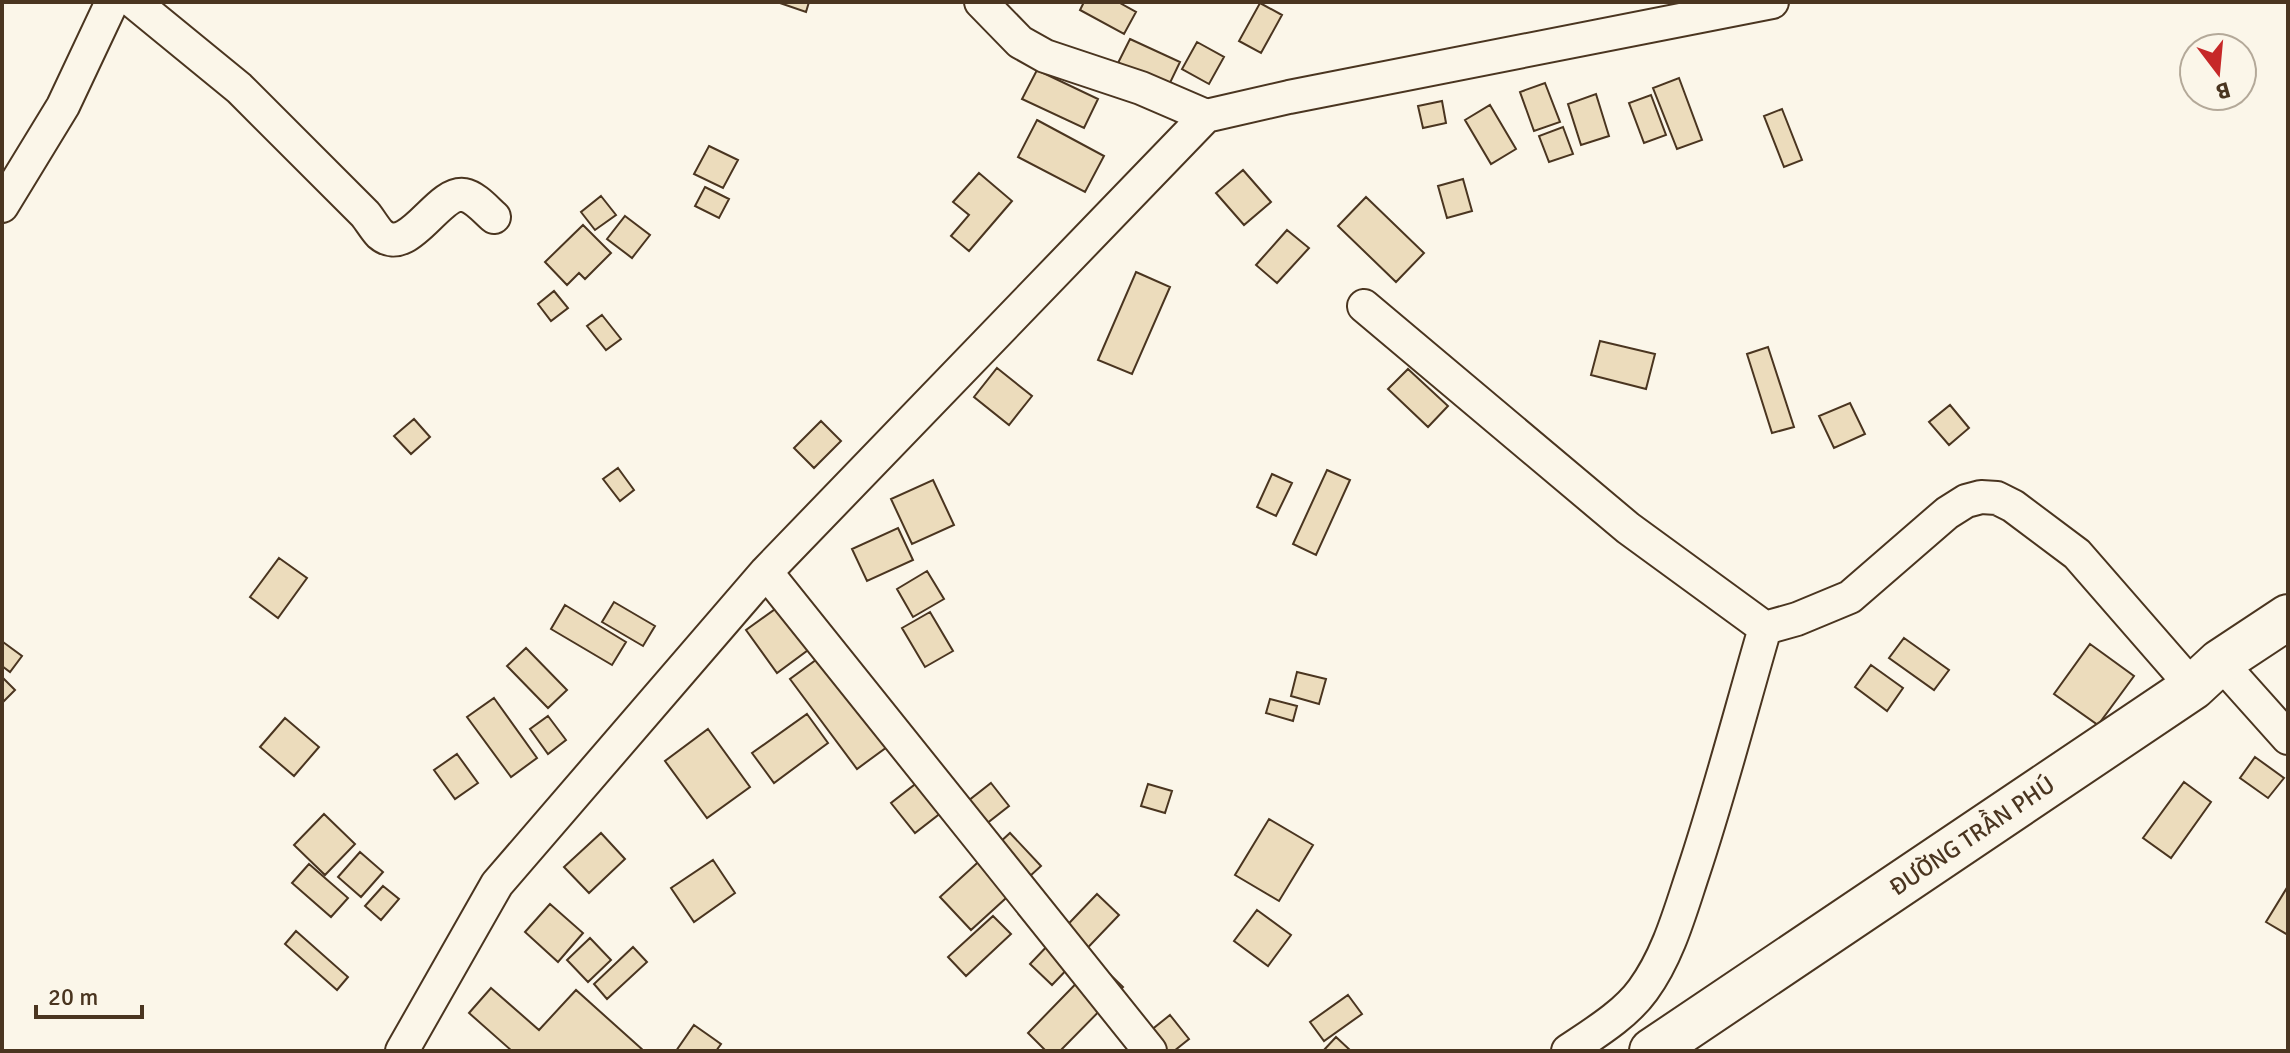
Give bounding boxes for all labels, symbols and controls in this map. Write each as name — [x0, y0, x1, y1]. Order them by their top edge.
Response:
north arrow — [2178, 32, 2258, 112]
text: B — [2213, 76, 2234, 106]
street label: ĐƯỜNG TRẦN PHÚ — [1882, 767, 2060, 902]
scale bar — [36, 969, 142, 1019]
text: 20 m — [48, 982, 98, 1012]

